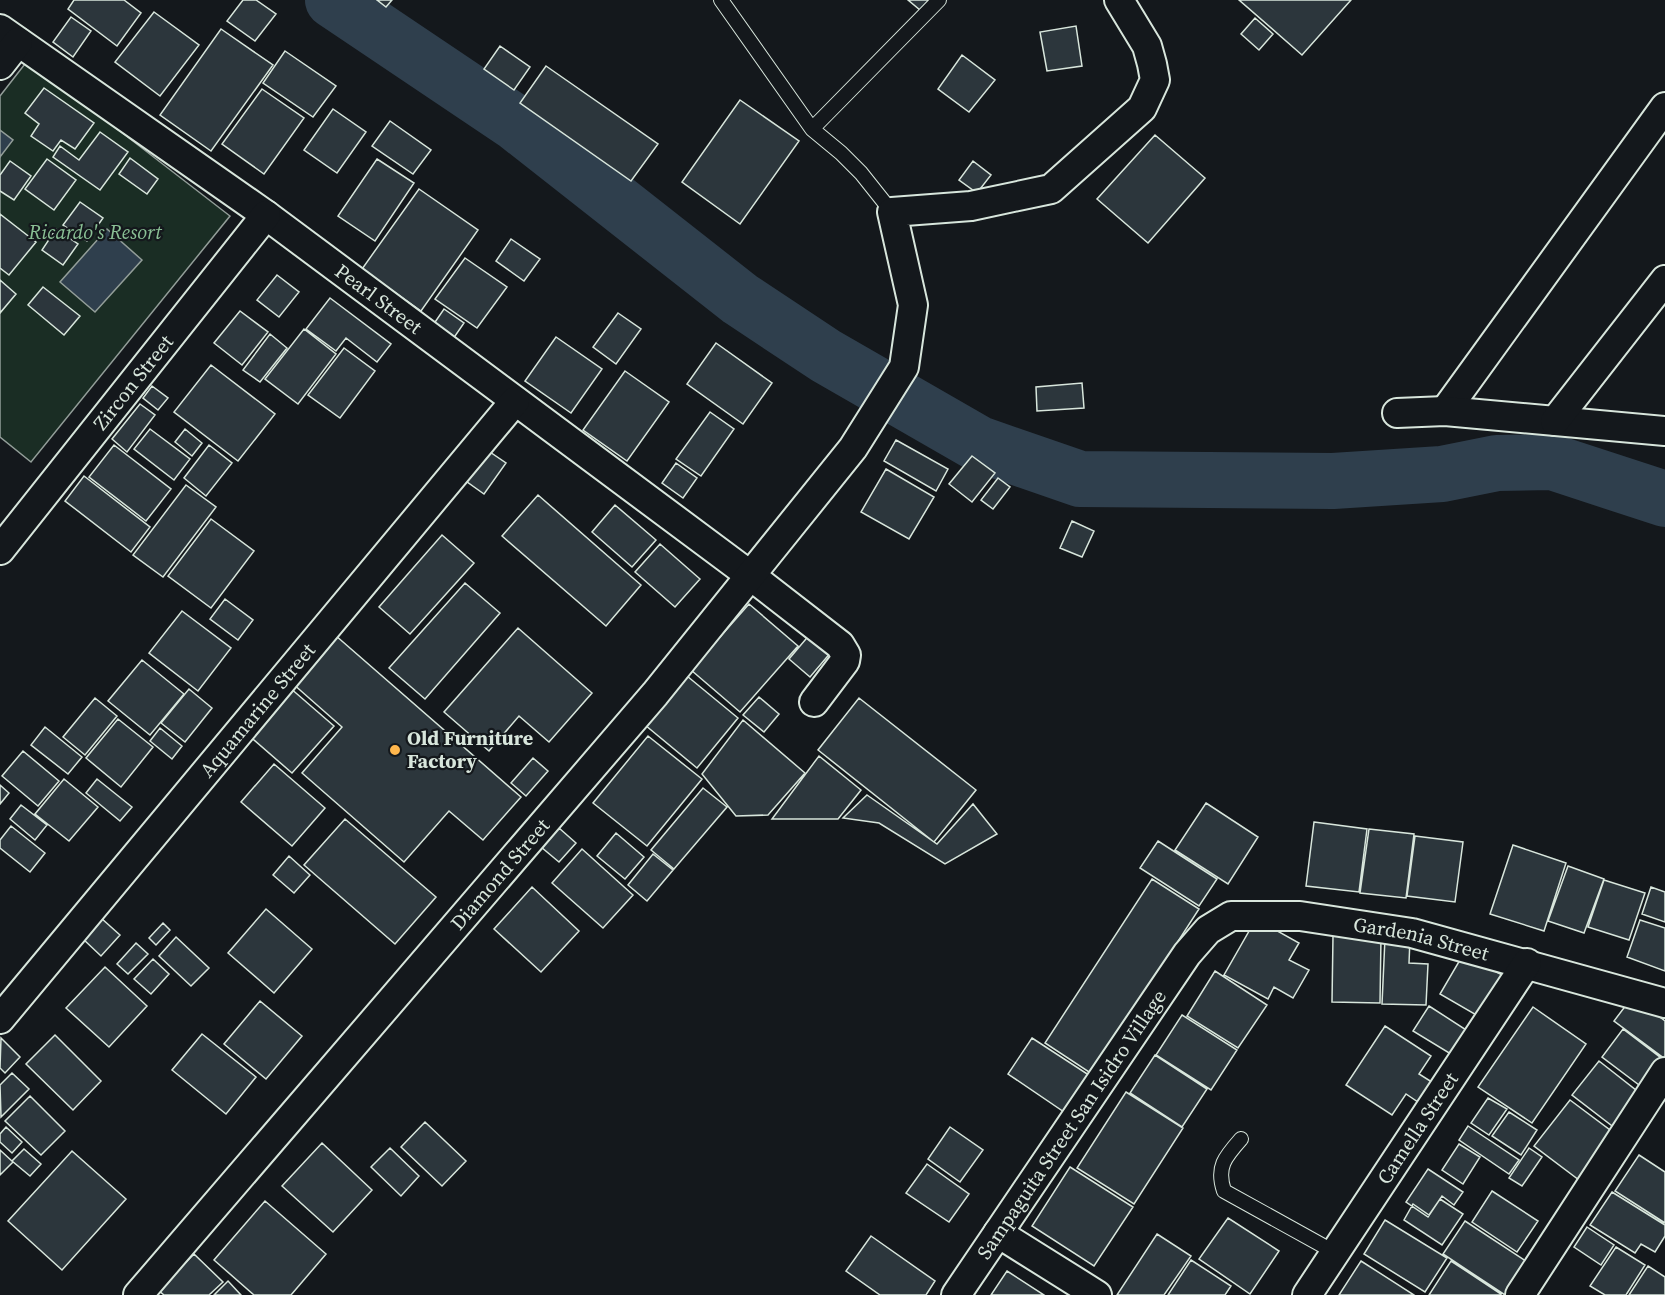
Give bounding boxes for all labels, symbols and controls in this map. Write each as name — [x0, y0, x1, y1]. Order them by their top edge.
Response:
park label: Ricardo's Resort — [27, 218, 163, 246]
street label: Pearl Street — [329, 257, 428, 341]
street label: Zircon Street — [86, 328, 180, 436]
street label: Aquamarine Street — [193, 637, 322, 783]
place label: Old Furniture Factory — [407, 724, 533, 775]
marker: Old Furniture Factory — [388, 743, 402, 757]
street label: Diamond Street — [444, 812, 556, 936]
street label: Gardenia Street — [1351, 910, 1492, 968]
street label: Sampaguita Street San Isidro Village — [970, 984, 1173, 1265]
street label: Camella Street — [1370, 1066, 1465, 1190]

